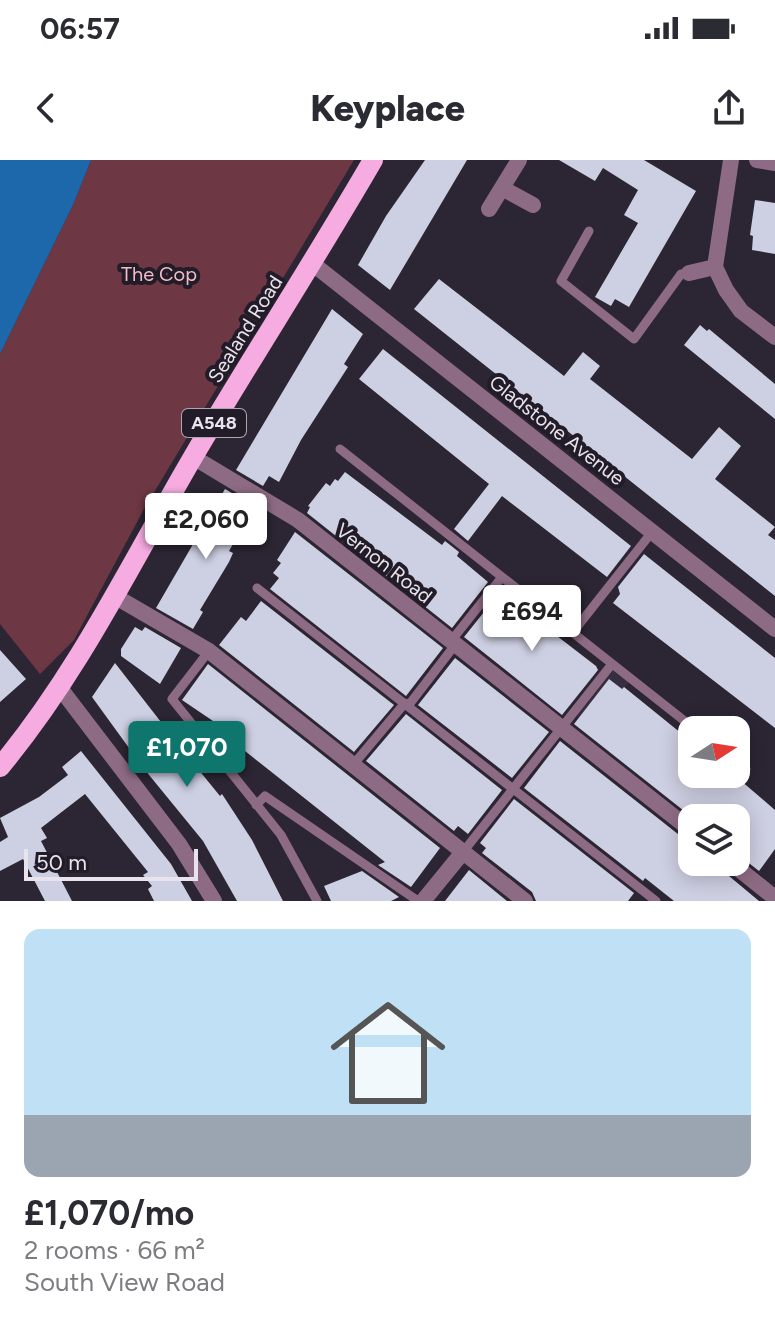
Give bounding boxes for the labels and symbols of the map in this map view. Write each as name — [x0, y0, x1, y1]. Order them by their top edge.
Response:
park label: The Cop — [121, 262, 197, 286]
street label: Sealand Road — [203, 271, 287, 387]
street label: Gladstone Avenue — [485, 370, 629, 490]
road number: A548 — [182, 409, 246, 437]
pin: £2,060 — [141, 493, 271, 561]
street label: Vernon Road — [331, 518, 437, 608]
pin: £694 — [485, 585, 579, 653]
north arrow — [678, 716, 750, 788]
pin: £1,070 — [122, 721, 252, 789]
scale bar — [24, 845, 198, 881]

